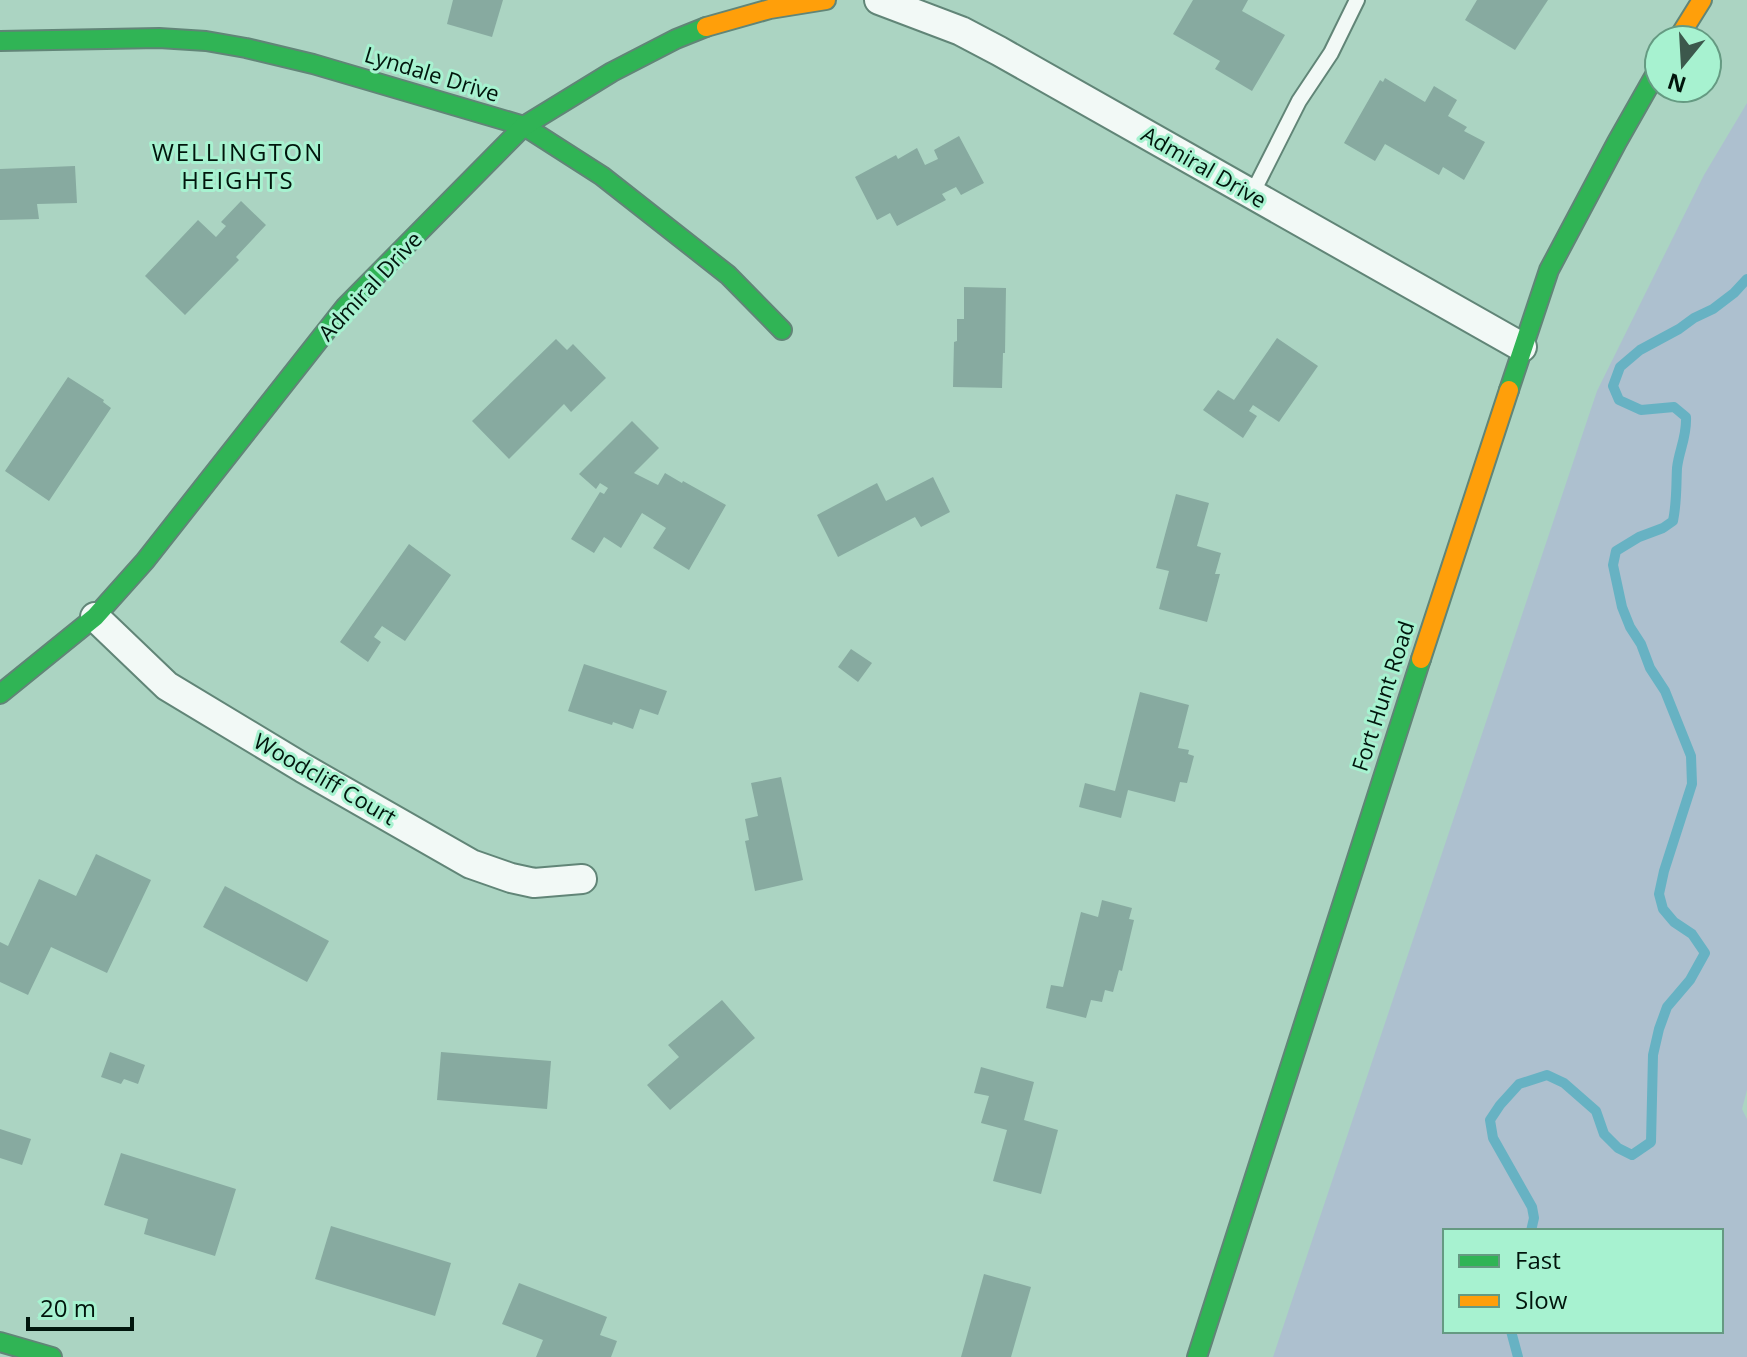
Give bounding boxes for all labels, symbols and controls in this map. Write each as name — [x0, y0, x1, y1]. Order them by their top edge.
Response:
north arrow — [1643, 24, 1723, 104]
street label: Lyndale Drive — [361, 38, 503, 108]
text: N — [1663, 67, 1690, 101]
street label: Admiral Drive — [1137, 118, 1272, 214]
district label: WELLINGTON HEIGHTS — [152, 135, 324, 196]
street label: Admiral Drive — [311, 224, 428, 347]
street label: Fort Hunt Road — [1344, 617, 1420, 775]
street label: Woodcliff Court — [249, 725, 402, 831]
legend — [1443, 1229, 1723, 1333]
text: Fast — [1515, 1243, 1561, 1276]
scale bar — [28, 1281, 132, 1331]
text: Slow — [1515, 1283, 1568, 1316]
text: 20 m — [40, 1291, 96, 1324]

